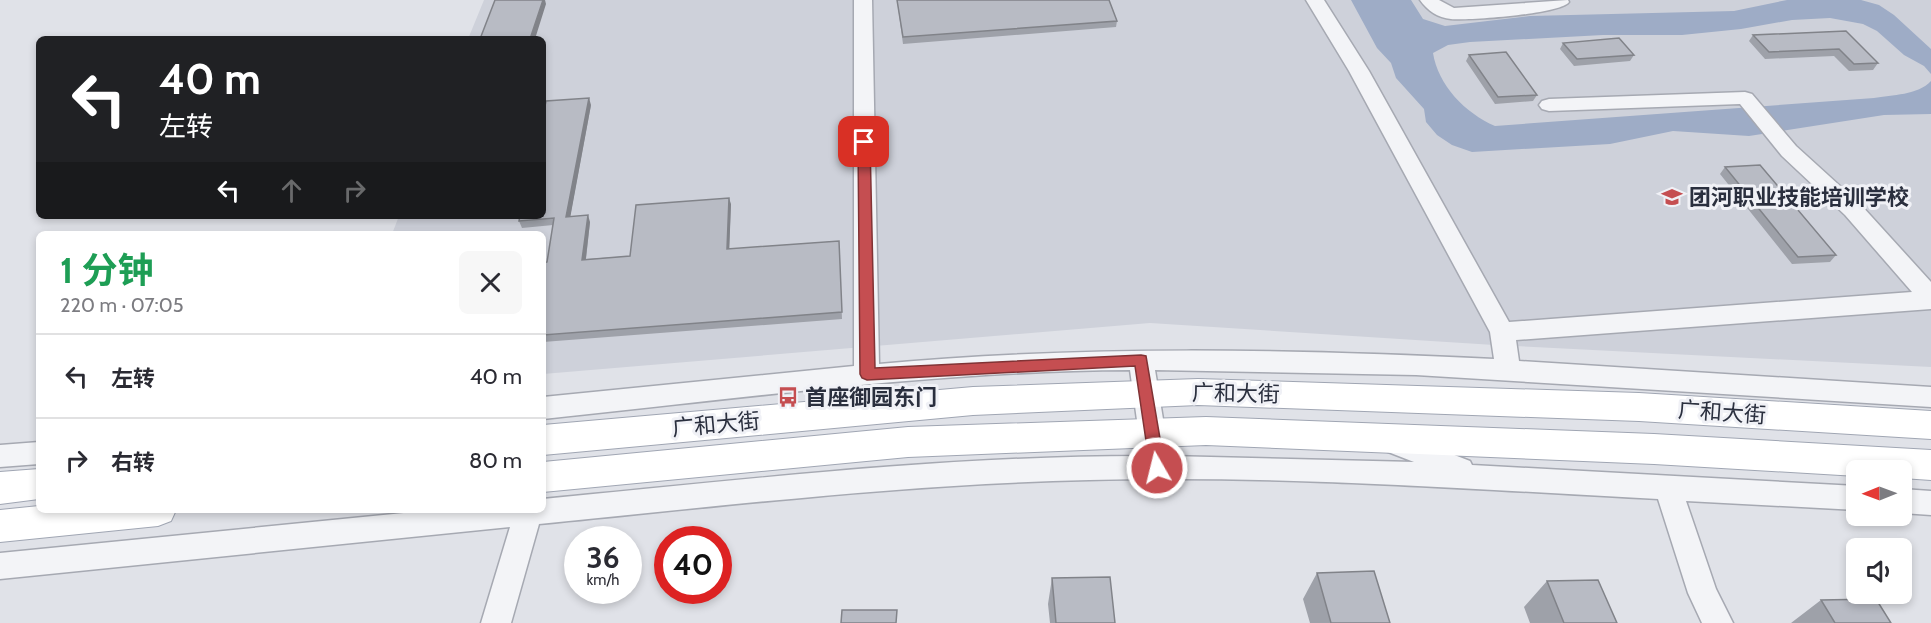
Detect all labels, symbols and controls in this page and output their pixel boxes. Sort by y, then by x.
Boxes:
text: 40 m [159,53,261,105]
icon: left [60,60,138,138]
text: 左转 [159,110,213,143]
pin [838,116,889,167]
icon: arrive [847,125,880,158]
icon: left [212,174,245,207]
icon: ahead [275,174,308,207]
icon: right [338,174,371,207]
place label: 团河职业技能培训学校 [1689,184,1909,211]
school or university icon: 团河职业技能培训学校 [1660,185,1684,209]
text: 1 分钟 [60,248,153,292]
button: close [459,251,522,314]
text: 220 m · 07:05 [60,293,183,317]
icon: left [60,360,93,393]
text: 40 m [470,363,522,390]
text: 左转 [111,365,155,392]
street label: 广和大街 [1192,379,1280,408]
place label: 首座御园东门 [805,384,937,411]
bus stop icon: 首座御园东门 [776,385,800,409]
street label: 广和大街 [1677,396,1767,429]
street label: 广和大街 [671,407,761,442]
position arrow [1125,436,1189,500]
icon: right [60,444,93,477]
text: 80 m [469,447,522,474]
text: 右转 [111,449,155,476]
north arrow [1846,460,1912,526]
map controls [1846,460,1912,604]
speed limit sign: 40 [654,526,732,604]
button: sound [1846,538,1912,604]
text: 36 [586,539,620,576]
text: km/h [587,571,619,589]

